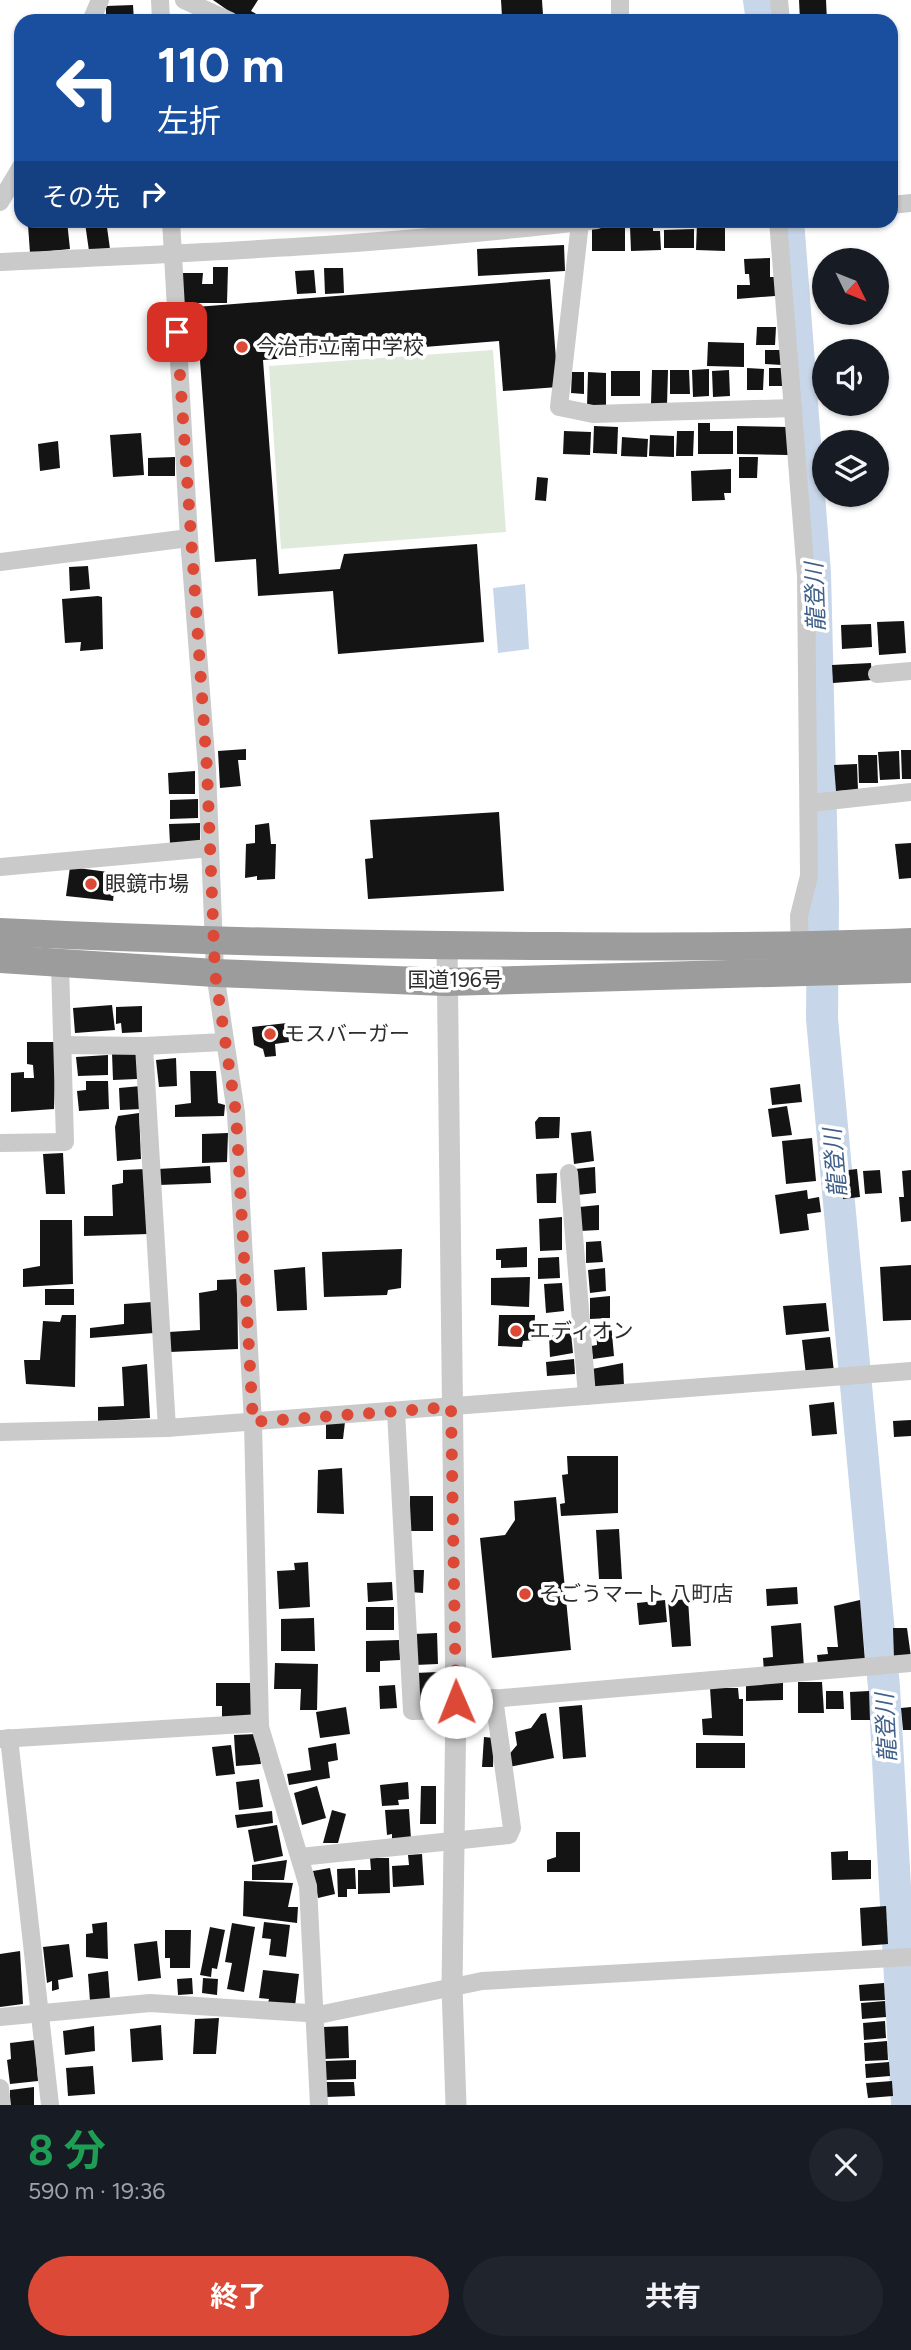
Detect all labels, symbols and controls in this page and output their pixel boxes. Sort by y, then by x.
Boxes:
text: 110 m [157,35,285,94]
icon: left [42,42,133,133]
text: 左折 [157,102,221,140]
icon: right [134,175,172,213]
text: その先 [42,181,120,213]
north arrow [812,248,889,326]
map controls [812,248,889,507]
pin [147,302,207,362]
icon: arrive [158,313,196,351]
place label: 今治市立南中学校 [256,334,424,359]
marker: 今治市立南中学校 [234,339,250,355]
button: sound [812,339,889,416]
button: layers [812,430,889,507]
water label: 龍登川 [800,559,830,632]
place label: 眼鏡市場 [105,871,189,896]
marker: 眼鏡市場 [83,876,99,892]
street label: 国道196号 [407,967,503,992]
place label: モスバーガー [284,1021,410,1046]
marker: モスバーガー [262,1026,278,1042]
water label: 龍登川 [818,1124,852,1199]
place label: エディオン [530,1318,634,1343]
marker: エディオン [508,1323,524,1339]
place label: そごうマート 八町店 [539,1581,733,1606]
marker: そごうマート 八町店 [517,1586,533,1602]
position arrow [419,1665,493,1739]
water label: 龍登川 [870,1690,902,1763]
text: 8 分 [28,2125,106,2176]
button: close [809,2128,883,2202]
text: 590 m · 19:36 [28,2177,165,2205]
button: 終了 [28,2256,449,2336]
button: 共有 [463,2256,883,2336]

